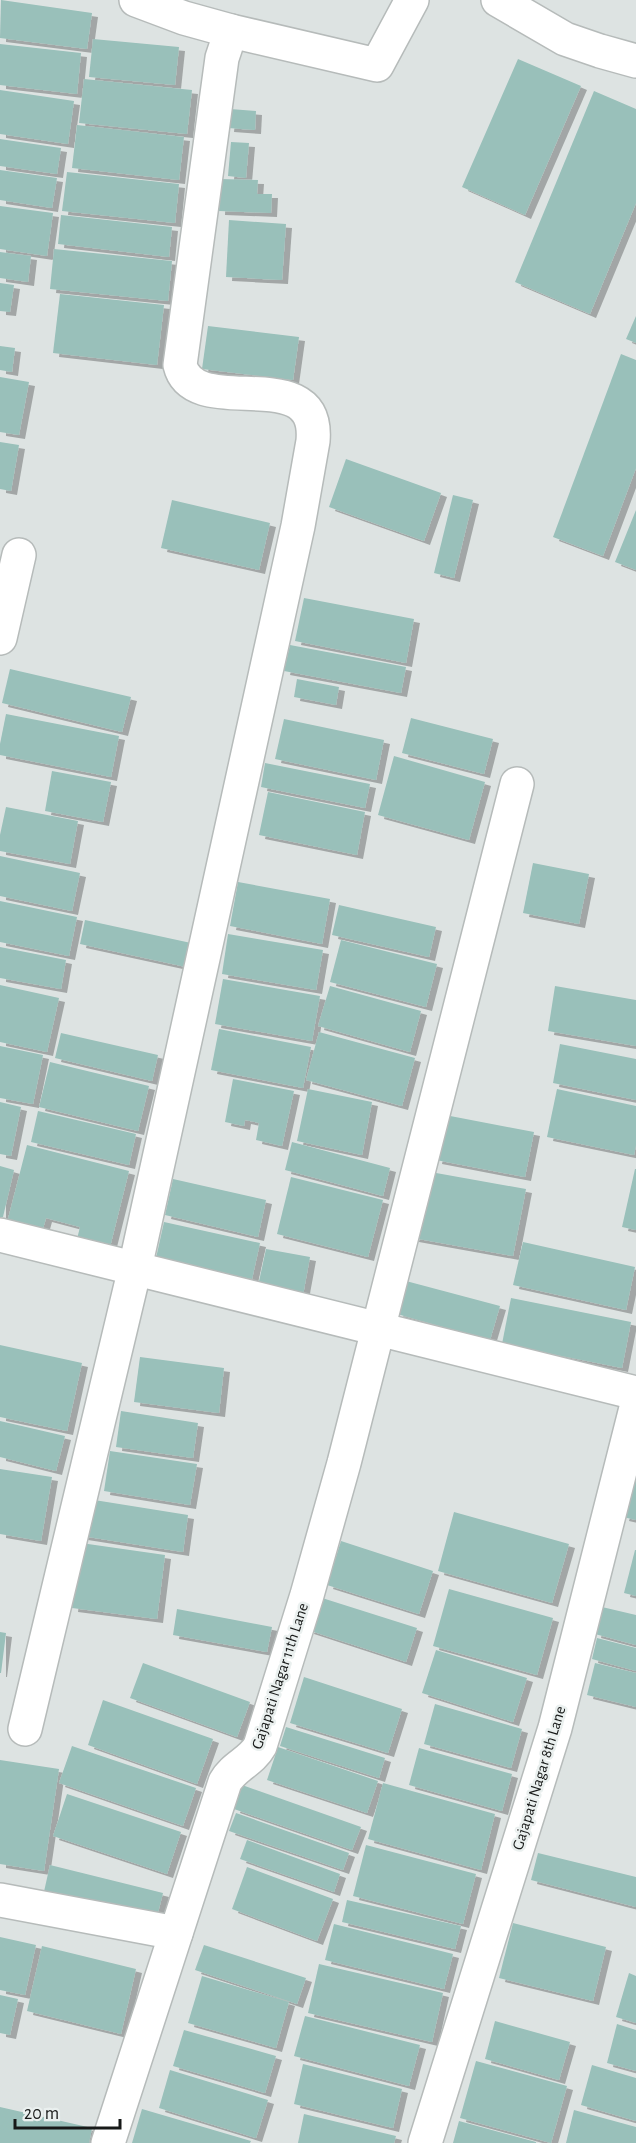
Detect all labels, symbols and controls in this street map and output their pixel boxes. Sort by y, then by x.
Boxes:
street label: Gajapati Nagar 11th Lane [249,1601,312,1751]
street label: Gajapati Nagar 8th Lane [510,1704,569,1852]
scale bar [15,2092,120,2130]
text: 20 m [24,2105,59,2123]

